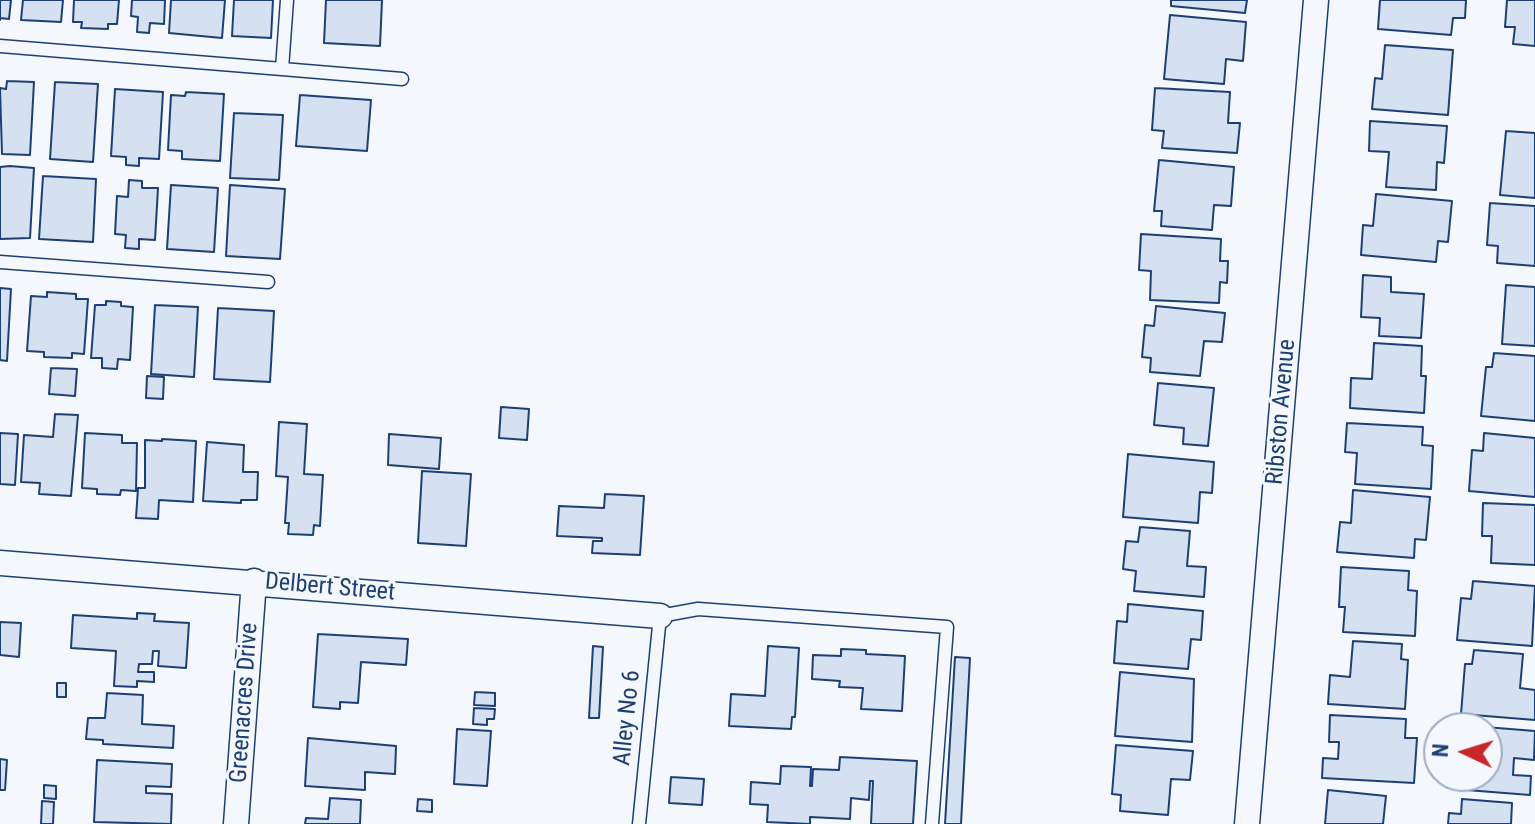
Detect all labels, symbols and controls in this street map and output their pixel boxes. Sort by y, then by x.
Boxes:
street label: Ribston Avenue [1261,338,1303,486]
street label: Delbert Street [264,568,396,608]
street label: Greenacres Drive [225,622,265,784]
street label: Alley No 6 [609,669,647,767]
north arrow [1423,712,1503,792]
text: N [1428,743,1453,758]

